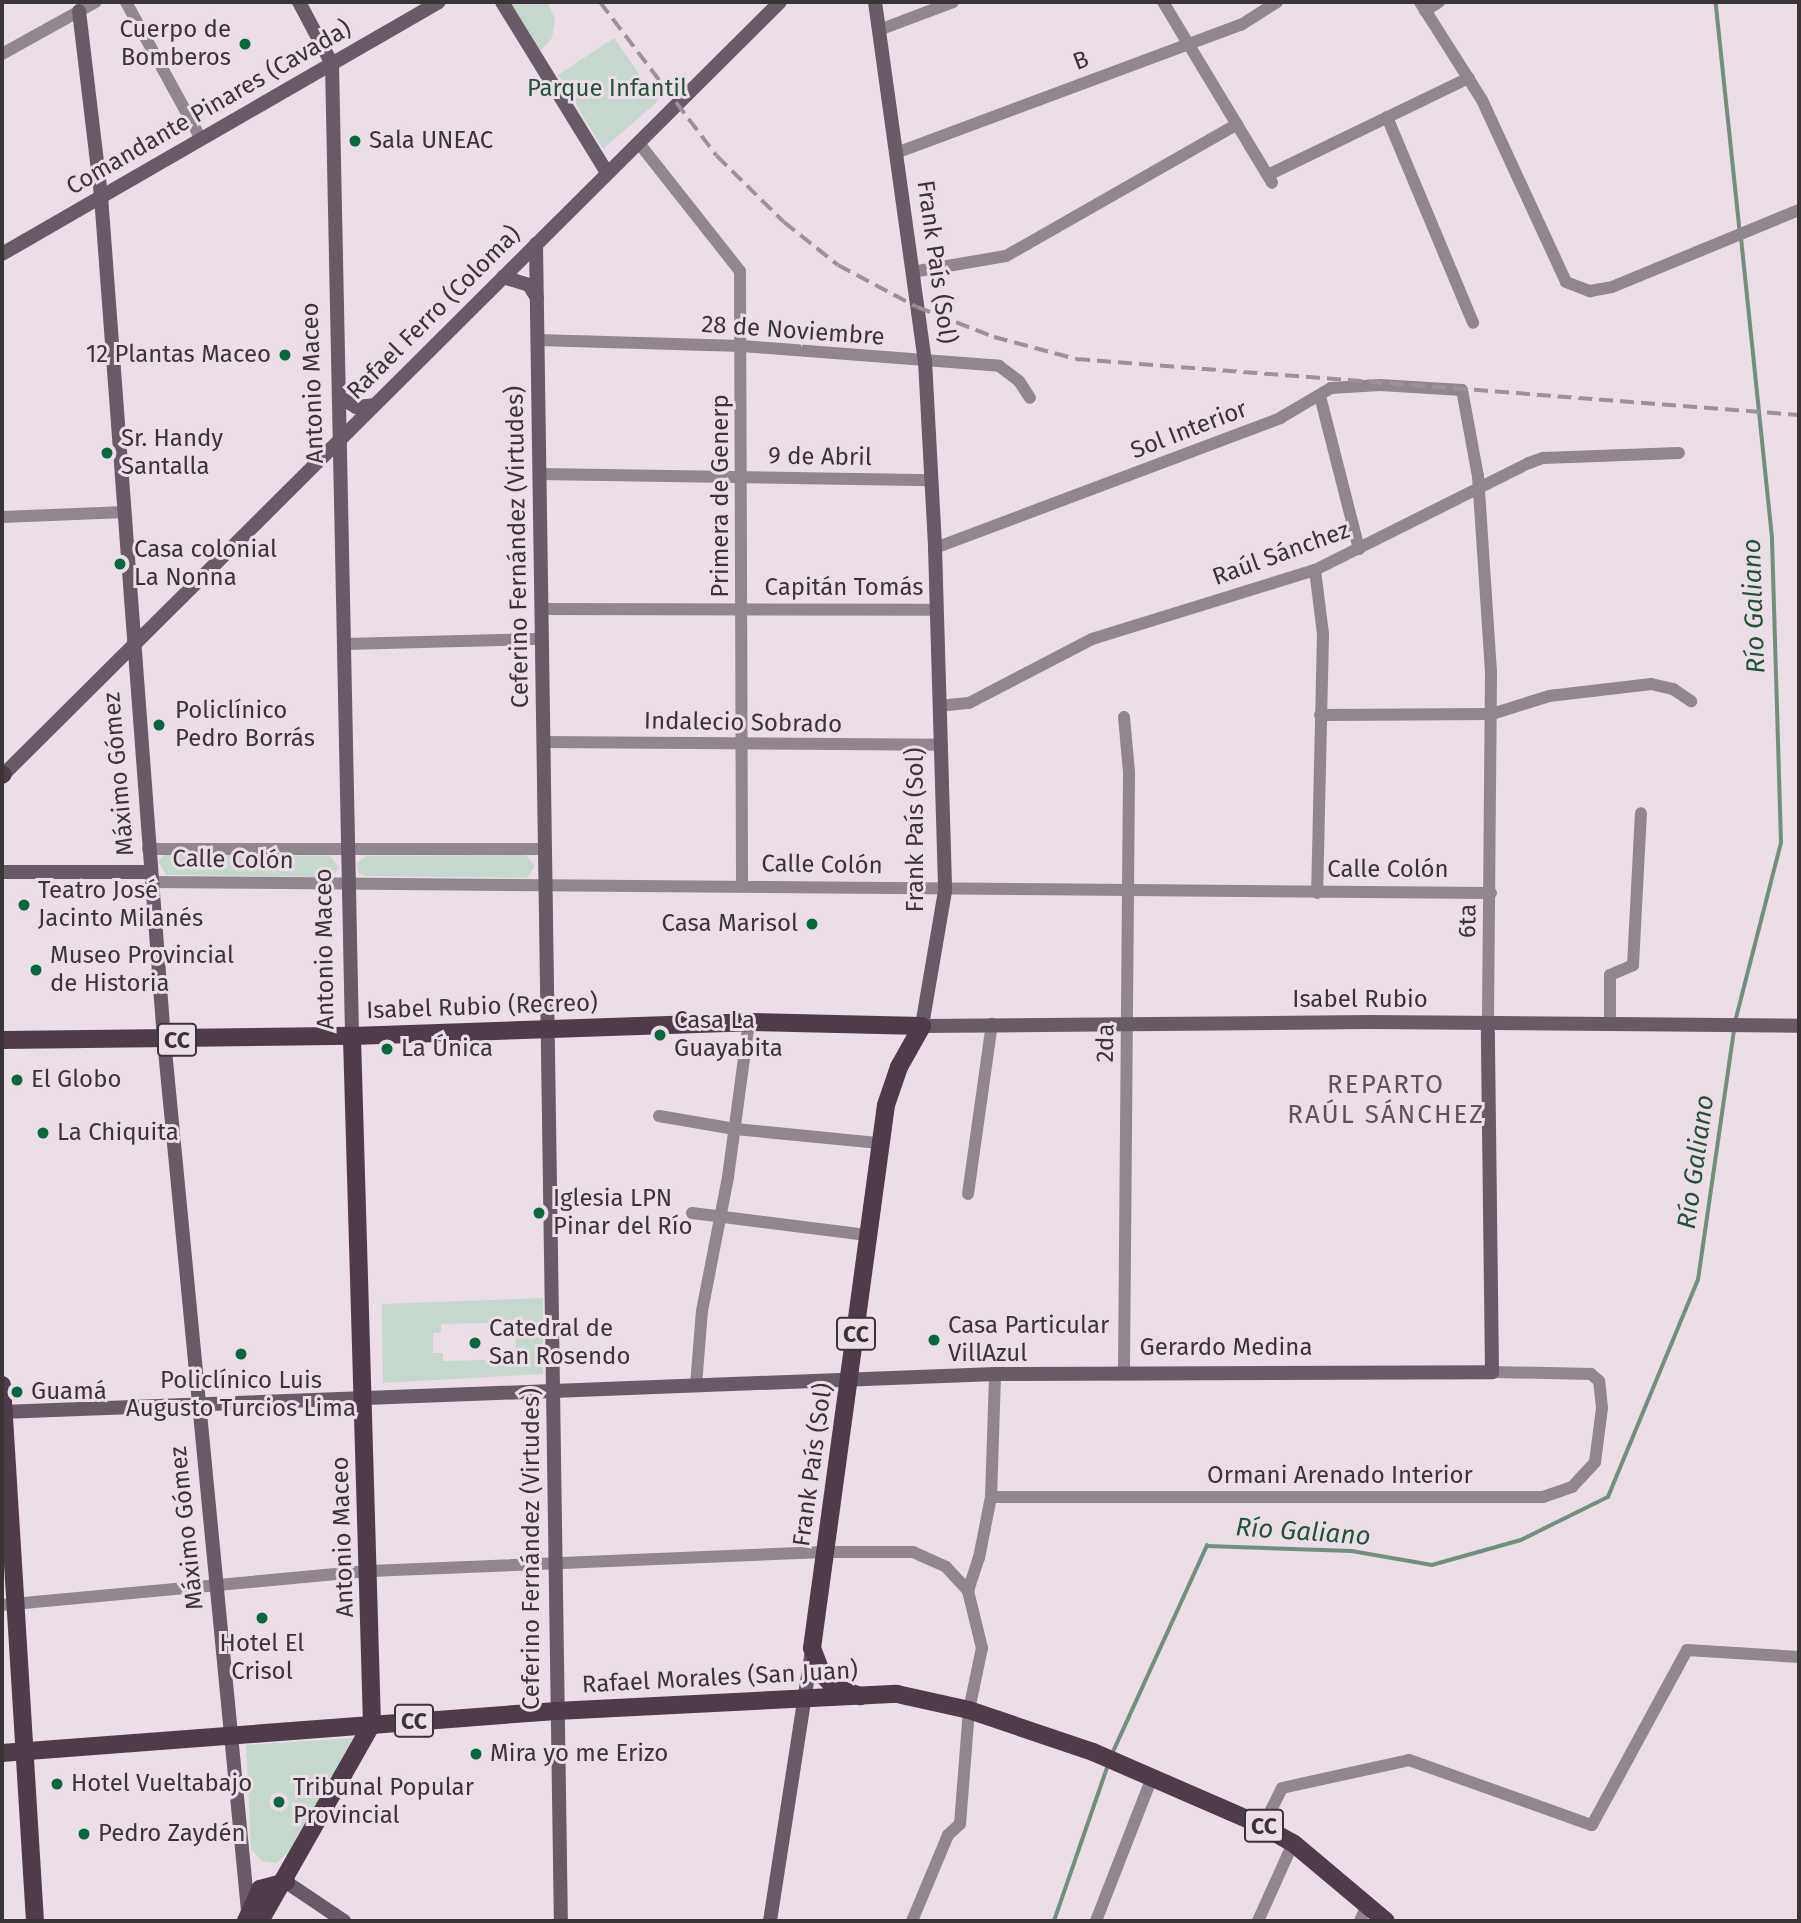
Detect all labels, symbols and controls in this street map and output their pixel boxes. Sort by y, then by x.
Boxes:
street label: Comandante Pinares (Cavada) [61,14,357,202]
place label: Cuerpo de Bomberos [120,16,231,72]
marker: Cuerpo de Bomberos [237,36,253,52]
street label: B [1069,45,1093,77]
park label: Parque Infantil [527,75,687,103]
place label: Sala UNEAC [369,127,493,155]
marker: Sala UNEAC [347,133,363,149]
street label: Frank País (Sol) [910,178,962,346]
street label: Rafael Ferro (Coloma) [341,220,527,406]
street label: Antonio Maceo [296,302,330,464]
street label: 28 de Noviembre [700,310,886,352]
place label: 12 Plantas Maceo [86,341,271,369]
marker: 12 Plantas Maceo [277,347,293,363]
street label: Ceferino Fernández (Virtudes) [501,386,535,708]
street label: Primera de Generp [707,394,735,598]
street label: Sol Interior [1127,395,1251,465]
place label: Sr. Handy Santalla [121,425,223,481]
street label: 9 de Abril [768,442,872,472]
marker: Sr. Handy Santalla [99,445,115,461]
street label: Raúl Sánchez [1208,516,1354,592]
place label: Casa colonial La Nonna [134,536,277,592]
water label: Río Galiano [1736,538,1772,674]
marker: Casa colonial La Nonna [112,556,128,572]
street label: Capitán Tomás [765,574,923,602]
street label: Máximo Gómez [97,691,141,857]
place label: Policlínico Pedro Borrás [175,697,315,753]
street label: Indalecio Sobrado [644,707,842,739]
marker: Policlínico Pedro Borrás [149,715,169,735]
street label: Frank País (Sol) [902,748,930,912]
street label: Calle Colón [172,845,294,875]
street label: Calle Colón [761,850,883,880]
street label: Calle Colón [1327,856,1449,884]
street label: Antonio Maceo [309,868,341,1030]
place label: Teatro José Jacinto Milanés [38,877,203,933]
marker: Teatro José Jacinto Milanés [16,897,32,913]
street label: 6ta [1453,904,1483,938]
place label: Casa Marisol [662,910,798,938]
marker: Casa Marisol [804,916,820,932]
place label: Museo Provincial de Historia [50,942,234,998]
marker: Museo Provincial de Historia [28,962,44,978]
street label: Isabel Rubio [1292,986,1428,1014]
street label: Isabel Rubio (Recreo) [366,989,598,1025]
place label: Casa La Guayabita [674,1007,783,1063]
road number: CC [156,1021,198,1060]
street label: 2da [1091,1023,1121,1063]
marker: Casa La Guayabita [652,1027,668,1043]
place label: La Única [401,1035,493,1063]
marker: La Única [379,1041,395,1057]
place label: El Globo [31,1066,121,1094]
district label: REPARTO RAÚL SÁNCHEZ [1289,1069,1483,1130]
marker: El Globo [9,1072,25,1088]
water label: Río Galiano [1671,1093,1721,1231]
place label: La Chiquita [57,1119,179,1147]
marker: La Chiquita [35,1125,51,1141]
place label: Iglesia LPN Pinar del Río [553,1185,693,1241]
marker: Iglesia LPN Pinar del Río [531,1205,547,1221]
place label: Casa Particular VillAzul [948,1312,1109,1368]
place label: Catedral de San Rosendo [489,1315,630,1371]
road number: CC [835,1315,877,1354]
marker: Casa Particular VillAzul [926,1332,942,1348]
street label: Gerardo Medina [1140,1334,1312,1362]
marker: Catedral de San Rosendo [467,1335,483,1351]
marker: Policlínico Luis Augusto Turcios Lima [231,1344,251,1364]
place label: Policlínico Luis Augusto Turcios Lima [126,1367,356,1423]
place label: Guamá [31,1378,107,1406]
street label: Frank País (Sol) [787,1381,839,1549]
marker: Guamá [9,1384,25,1400]
street label: Ceferino Fernández (Virtudes) [518,1388,546,1710]
street label: Máximo Gómez [164,1445,210,1611]
street label: Antonio Maceo [326,1456,360,1618]
street label: Ormani Arenado Interior [1207,1462,1473,1490]
water label: Río Galiano [1234,1512,1372,1552]
marker: Hotel El Crisol [254,1610,270,1626]
place label: Hotel El Crisol [220,1630,304,1686]
street label: Rafael Morales (San Juan) [581,1656,859,1700]
road number: CC [393,1702,435,1740]
place label: Mira yo me Erizo [490,1740,668,1768]
marker: Mira yo me Erizo [468,1746,484,1762]
place label: Hotel Vueltabajo [71,1770,252,1798]
place label: Tribunal Popular Provincial [293,1774,474,1830]
marker: Hotel Vueltabajo [49,1776,65,1792]
marker: Tribunal Popular Provincial [271,1794,287,1810]
road number: CC [1243,1806,1285,1845]
place label: Pedro Zaydén [98,1820,246,1848]
marker: Pedro Zaydén [76,1826,92,1842]

